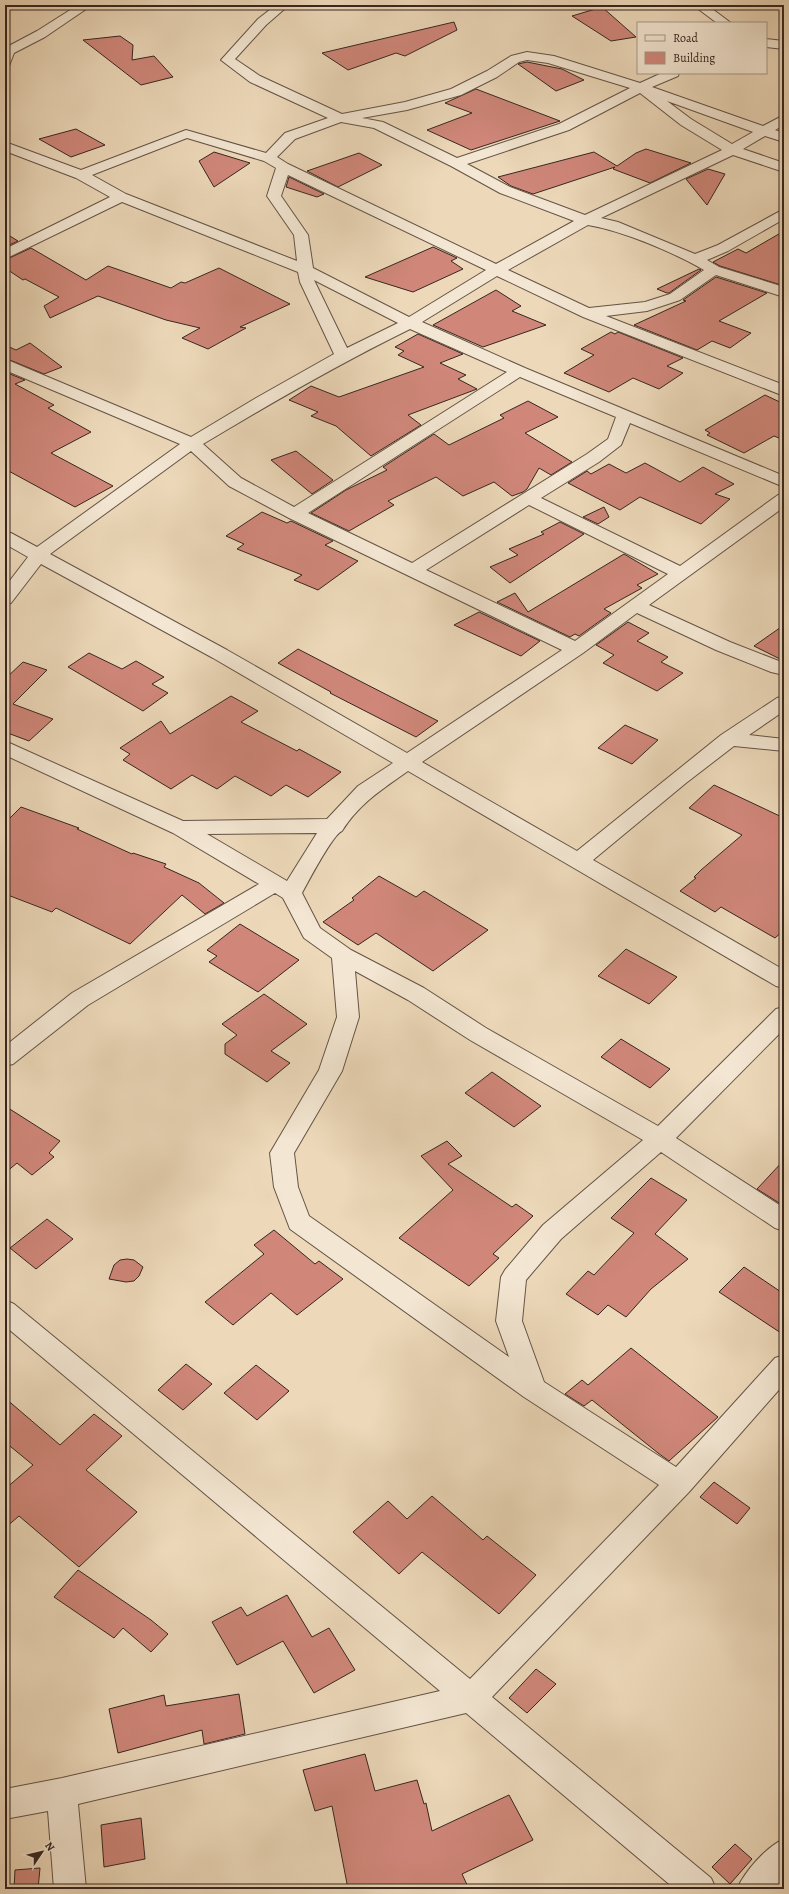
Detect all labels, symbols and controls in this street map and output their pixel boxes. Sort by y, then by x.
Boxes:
legend [637,22,767,74]
text: Road [673,30,699,46]
text: Building [673,50,715,66]
north arrow [22,1832,62,1872]
text: N [41,1839,58,1854]

